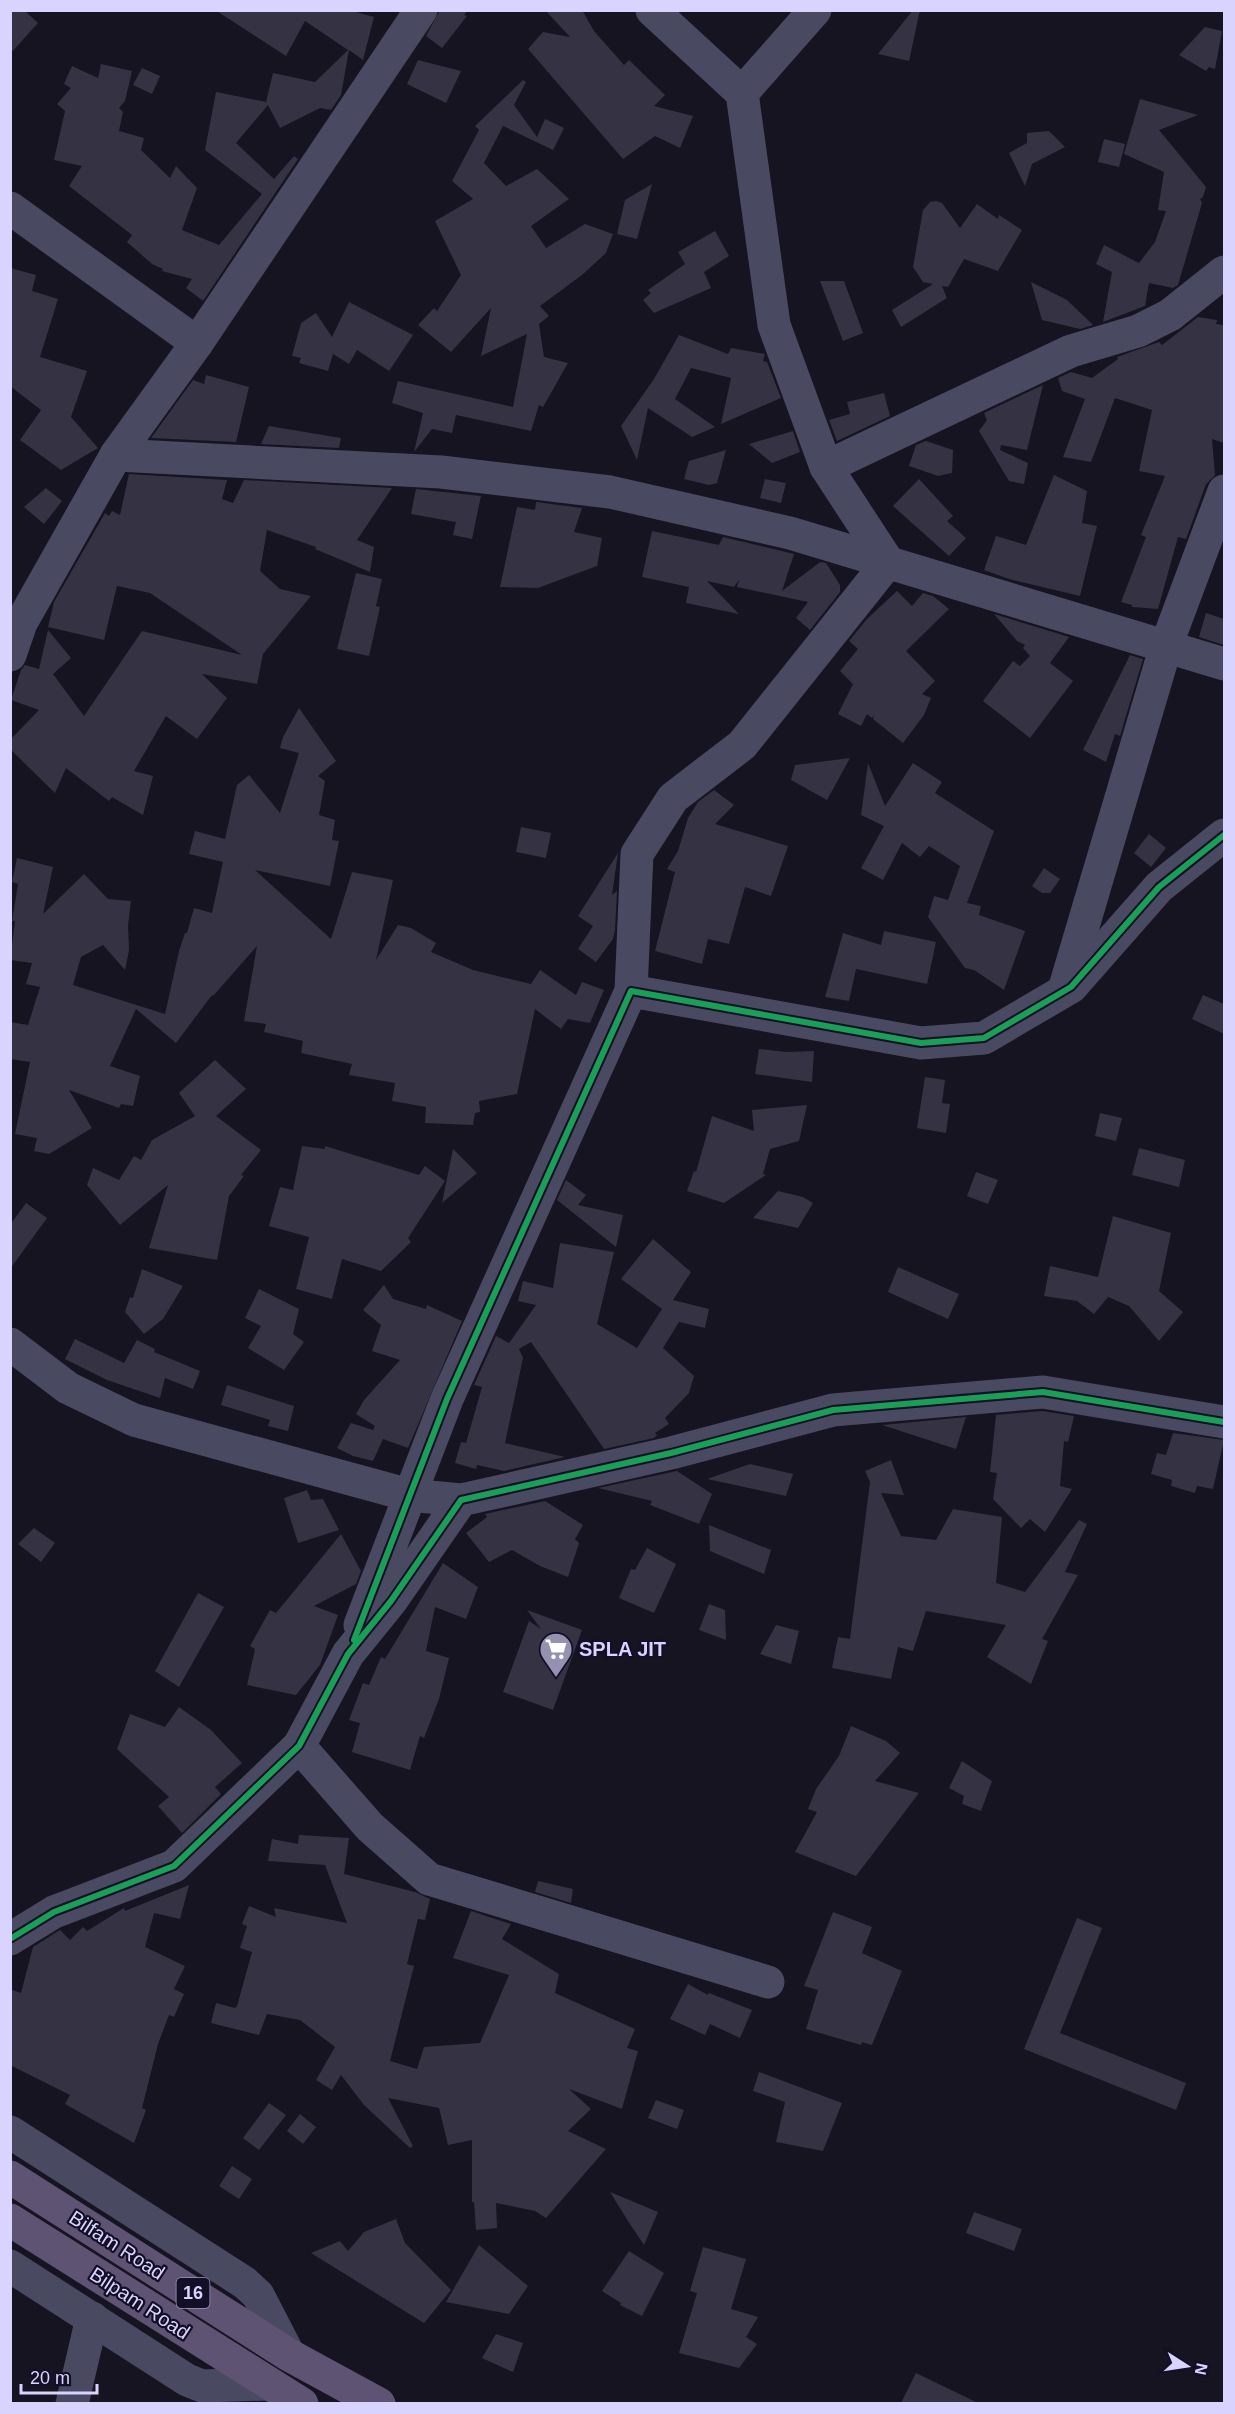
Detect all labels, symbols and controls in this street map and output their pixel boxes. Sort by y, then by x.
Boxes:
supermarket icon: SPLA JIT [538,1631,574,1678]
place label: SPLA JIT [579,1638,666,1660]
street label: Bilfam Road [65,2206,169,2284]
street label: Bilpam Road [86,2263,194,2343]
road number: 16 [176,2278,210,2308]
north arrow [1157,2336,1217,2396]
scale bar [21,2357,98,2395]
text: N [1192,2362,1211,2376]
text: 20 m [30,2368,70,2388]

